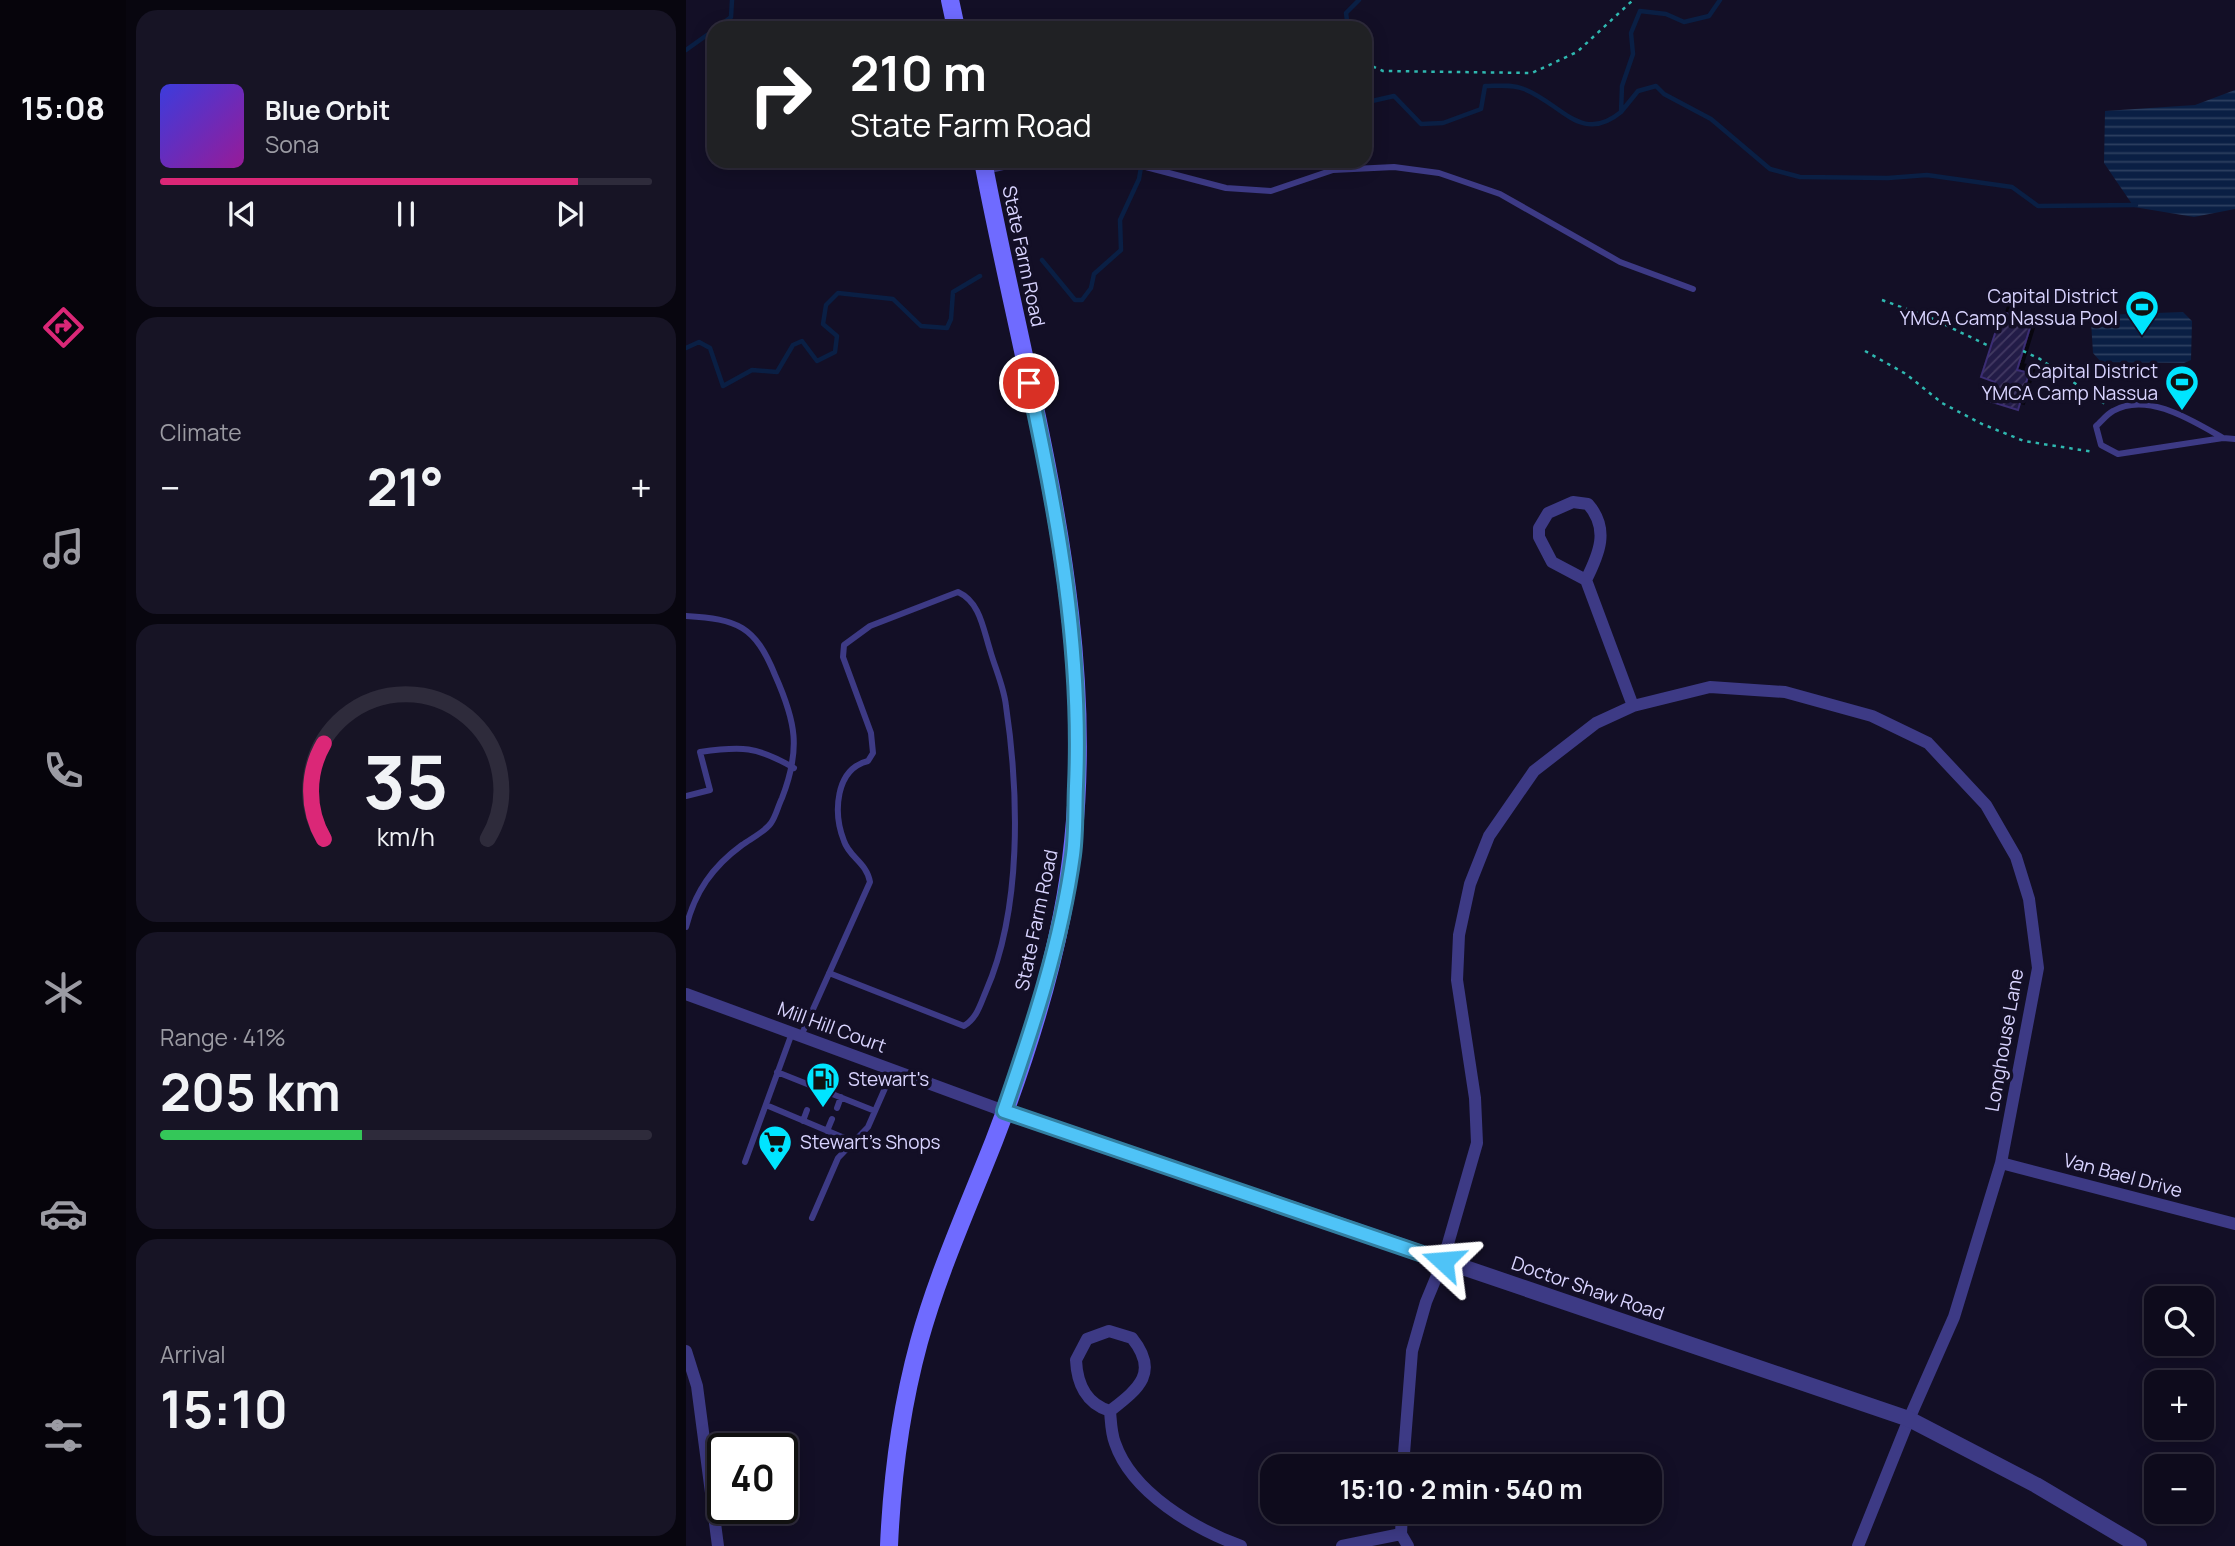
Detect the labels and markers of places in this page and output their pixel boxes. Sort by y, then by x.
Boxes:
place label: Capital District YMCA Camp Nassua Pool [1900,283,2118,331]
sports icon: Capital District YMCA Camp Nassua Pool [2123,288,2161,337]
pin [999,353,1059,413]
place label: Capital District YMCA Camp Nassua [1982,358,2158,406]
sports icon: Capital District YMCA Camp Nassua [2163,363,2201,412]
fuel station icon: Stewart's [804,1060,842,1109]
place label: Stewart's [848,1066,929,1092]
supermarket icon: Stewart's Shops [756,1123,794,1172]
place label: Stewart's Shops [800,1129,941,1155]

